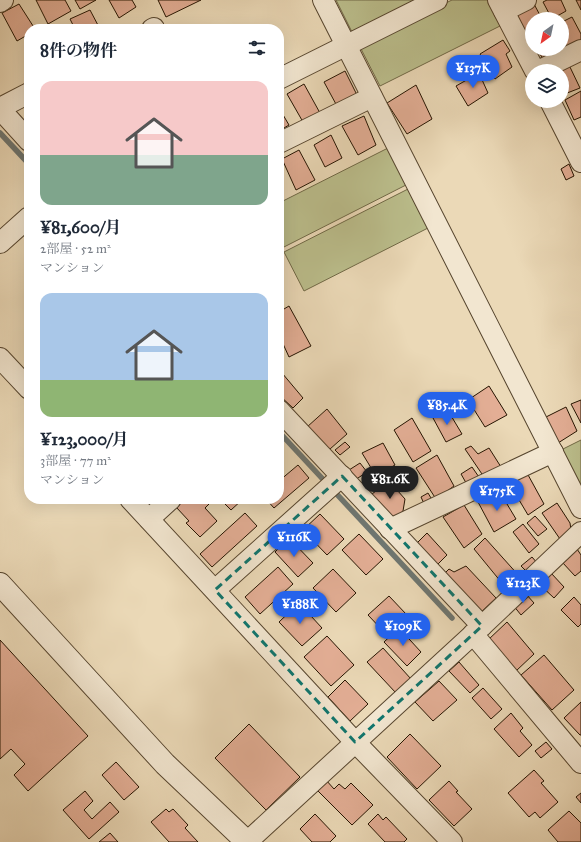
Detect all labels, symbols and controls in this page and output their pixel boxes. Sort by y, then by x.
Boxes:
north arrow [525,12,569,56]
map controls [525,12,569,108]
icon: filters [246,37,268,59]
text: 8件の物件 [40,40,117,61]
pin: ¥137K [445,55,501,89]
text: ¥137K [455,60,491,76]
button: layers [525,64,569,108]
icon: home [118,107,190,179]
text: ¥81,600/月 [40,217,121,238]
text: 2部屋 · 52 m² [40,241,111,257]
text: マンション [40,260,104,276]
icon: home [118,319,190,391]
pin: ¥85.4K [414,392,480,426]
text: ¥85.4K [427,397,467,413]
text: ¥123,000/月 [40,429,129,450]
text: 3部屋 · 77 m² [40,453,111,469]
pin: ¥81.6K [357,466,423,500]
text: ¥81.6K [370,471,410,487]
text: マンション [40,472,104,488]
pin: ¥175K [469,478,525,512]
text: ¥175K [479,483,515,499]
pin: ¥116K [266,524,322,558]
text: ¥116K [277,529,311,545]
pin: ¥123K [495,570,551,604]
text: ¥123K [506,575,540,591]
pin: ¥188K [272,591,328,625]
text: ¥188K [282,596,318,612]
pin: ¥109K [375,613,431,647]
text: ¥109K [384,618,422,634]

